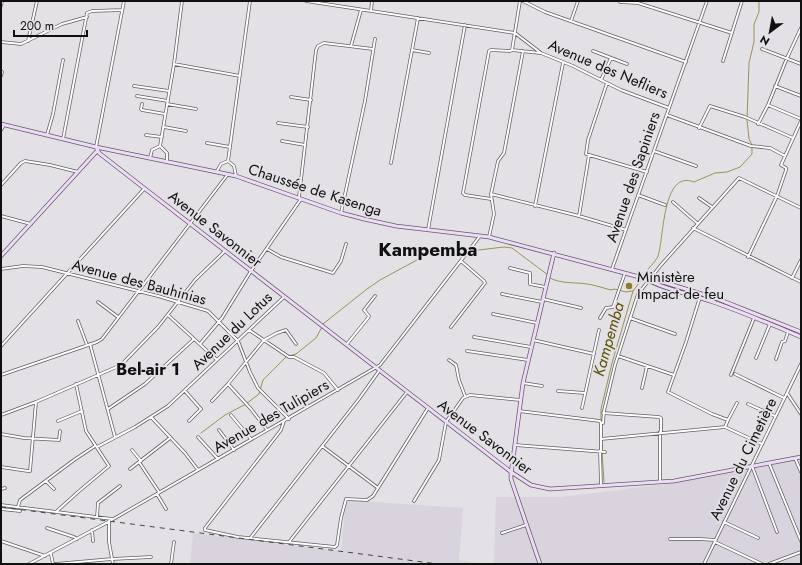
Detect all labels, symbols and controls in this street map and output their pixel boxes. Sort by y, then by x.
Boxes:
scale bar [14,12,87,38]
north arrow [750,12,790,52]
text: 200 m [20,17,54,35]
text: N [757,31,773,50]
street label: Avenue des Nefliers [545,34,671,104]
street label: Avenue des Sapiniers [600,109,666,245]
street label: Chaussée de Kasenga [245,158,385,222]
street label: Avenue Savonnier [163,185,267,273]
district label: Kampemba [378,236,478,263]
street label: Avenue des Bauhinias [69,253,209,311]
place label: Ministère Impact de feu [637,266,724,305]
marker: Ministère Impact de feu [624,281,634,291]
street label: Avenue du Lotus [187,287,277,375]
water label: Kampemba [587,299,630,379]
district label: Bel-air 1 [116,357,180,381]
street label: Avenue des Tulipiers [209,374,333,458]
street label: Avenue Savonnier [433,394,538,481]
street label: Avenue du Cimetière [704,394,782,524]

